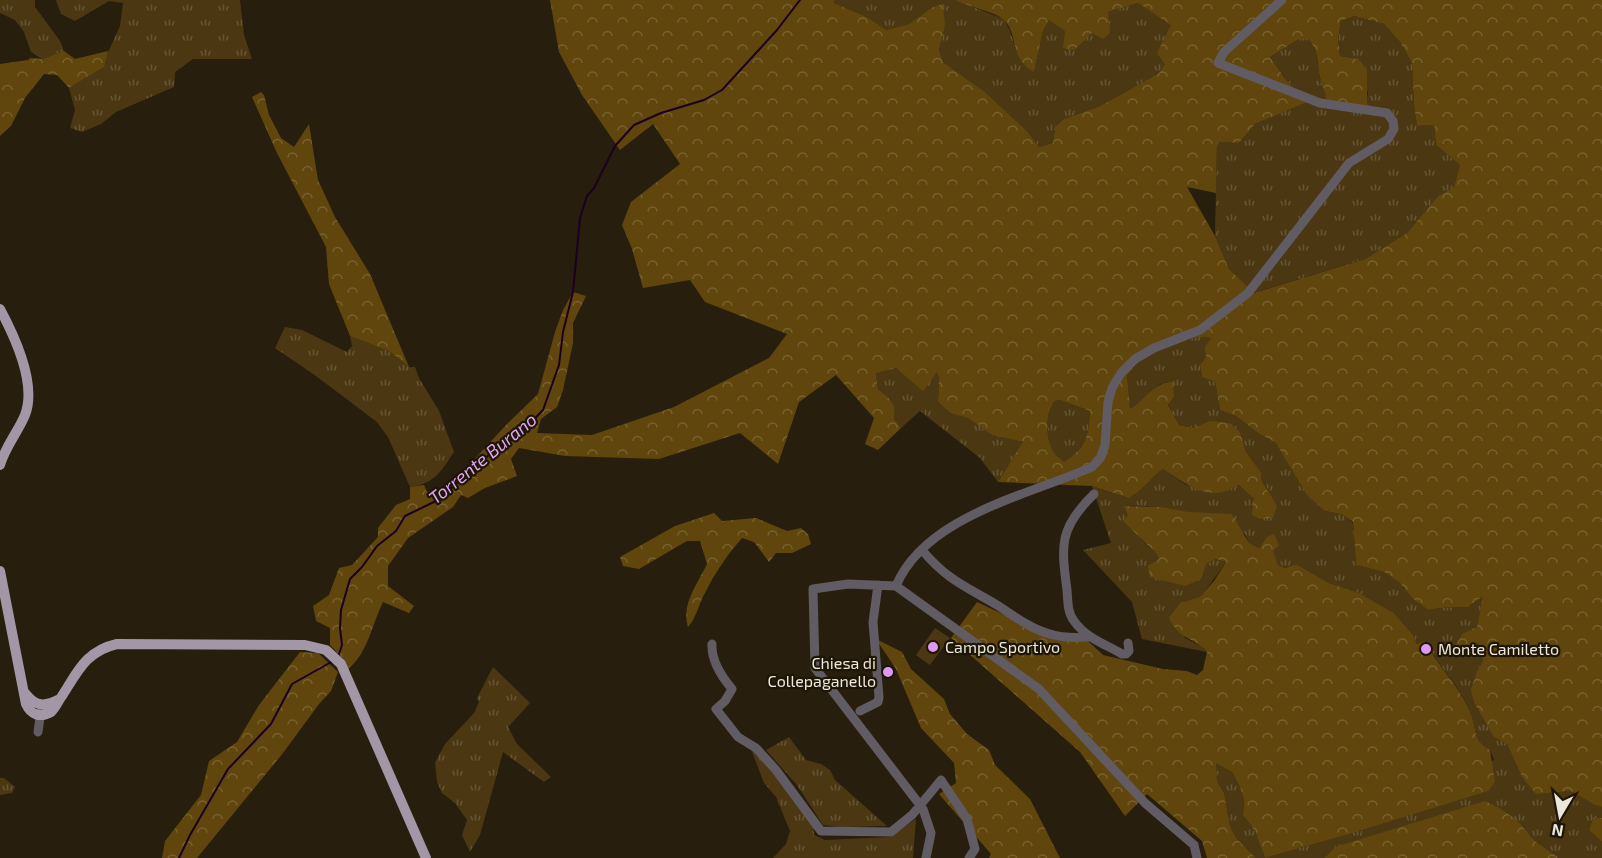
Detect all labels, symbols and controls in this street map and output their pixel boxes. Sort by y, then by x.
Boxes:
water label: Torrente Burano [424,408,541,508]
place label: Campo Sportivo [945,637,1060,656]
place label: Monte Camiletto [1438,639,1559,658]
marker: Campo Sportivo [926,640,940,654]
marker: Monte Camiletto [1419,642,1433,656]
place label: Chiesa di Collepaganello [768,653,876,690]
marker: Chiesa di Collepaganello [881,665,895,679]
north arrow [1530,786,1590,846]
text: N [1550,821,1565,842]

